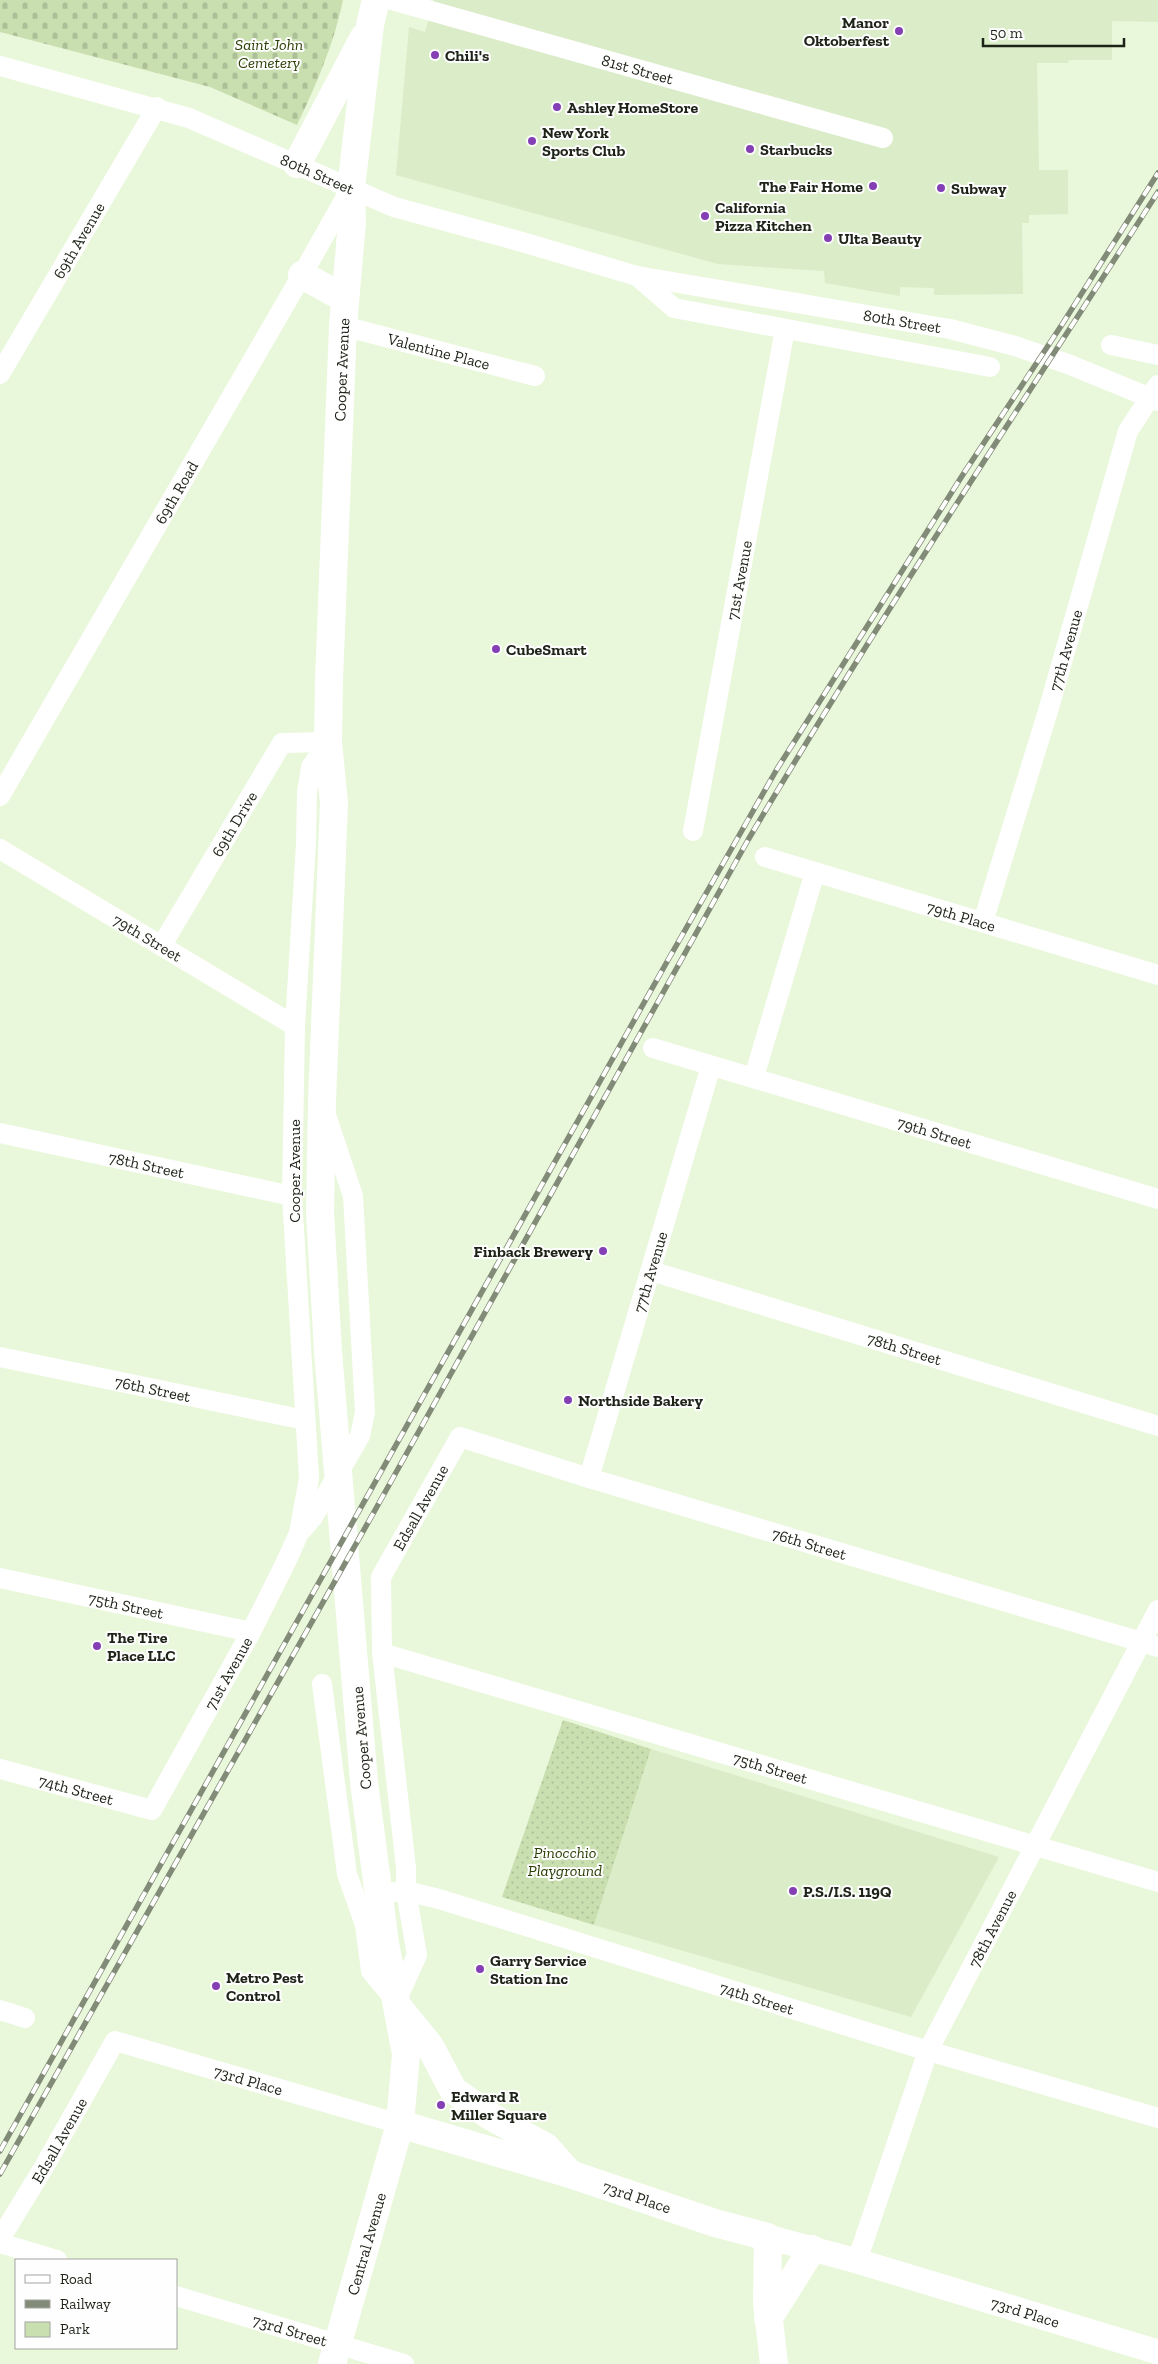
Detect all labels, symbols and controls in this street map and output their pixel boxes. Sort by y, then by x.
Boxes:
place label: Manor Oktoberfest [804,13,890,50]
scale bar [983,15,1124,47]
text: 50 m [990,24,1023,42]
marker: Manor Oktoberfest [893,25,905,37]
park label: Saint John Cemetery [235,35,303,72]
place label: Chili's [445,46,489,65]
marker: Chili's [429,49,441,61]
street label: 81st Street [599,50,675,89]
place label: Ashley HomeStore [567,98,698,117]
marker: Ashley HomeStore [551,101,563,113]
place label: New York Sports Club [542,123,625,160]
marker: New York Sports Club [526,135,538,147]
place label: Starbucks [760,140,832,159]
marker: Starbucks [744,143,756,155]
street label: 80th Street [277,150,357,199]
place label: The Fair Home [759,177,863,196]
place label: Subway [951,179,1007,198]
marker: The Fair Home [867,180,879,192]
marker: Subway [935,182,947,194]
place label: California Pizza Kitchen [715,198,812,235]
street label: 69th Avenue [49,199,109,282]
marker: California Pizza Kitchen [699,210,711,222]
place label: Ulta Beauty [838,229,922,248]
marker: Ulta Beauty [822,232,834,244]
street label: 80th Street [862,305,942,337]
street label: Cooper Avenue [330,317,354,422]
street label: Valentine Place [385,329,492,374]
street label: 69th Road [151,457,202,528]
street label: 71st Avenue [723,539,756,622]
street label: 77th Avenue [1045,607,1086,693]
place label: CubeSmart [506,640,587,659]
marker: CubeSmart [490,643,502,655]
street label: 69th Drive [208,788,261,860]
street label: 79th Place [925,897,998,936]
street label: 79th Street [109,910,185,966]
street label: 79th Street [895,1113,974,1153]
street label: Cooper Avenue [285,1119,304,1223]
street label: 78th Street [107,1148,186,1183]
street label: 77th Avenue [630,1229,672,1315]
place label: Finback Brewery [474,1242,594,1261]
marker: Finback Brewery [597,1245,609,1257]
street label: 78th Street [865,1329,944,1369]
street label: 76th Street [113,1372,192,1406]
place label: Northside Bakery [578,1391,703,1410]
marker: Northside Bakery [562,1394,574,1406]
street label: Edsall Avenue [389,1461,452,1554]
street label: 76th Street [770,1524,849,1564]
street label: 75th Street [87,1588,165,1623]
place label: The Tire Place LLC [107,1628,176,1665]
street label: 71st Avenue [201,1634,256,1713]
marker: The Tire Place LLC [91,1640,103,1652]
street label: Cooper Avenue [348,1686,375,1790]
street label: 75th Street [731,1748,810,1788]
street label: 74th Street [37,1771,116,1809]
park label: Pinocchio Playground [528,1843,602,1880]
place label: P.S./I.S. 119Q [803,1882,892,1901]
marker: P.S./I.S. 119Q [787,1885,799,1897]
street label: 78th Avenue [964,1887,1020,1971]
place label: Garry Service Station Inc [490,1951,587,1988]
marker: Garry Service Station Inc [474,1963,486,1975]
place label: Metro Pest Control [226,1968,304,2005]
street label: 74th Street [718,1978,796,2019]
marker: Metro Pest Control [210,1980,222,1992]
street label: 73rd Place [212,2061,285,2099]
place label: Edward R Miller Square [451,2087,547,2124]
street label: Edsall Avenue [27,2094,91,2187]
marker: Edward R Miller Square [435,2099,447,2111]
street label: 73rd Place [600,2177,673,2217]
street label: Central Avenue [343,2190,390,2297]
legend [15,2259,178,2349]
text: Road [60,2270,93,2288]
street label: 73rd Place [989,2293,1062,2332]
text: Railway [60,2295,111,2313]
street label: 73rd Street [250,2310,329,2351]
text: Park [60,2320,90,2338]

